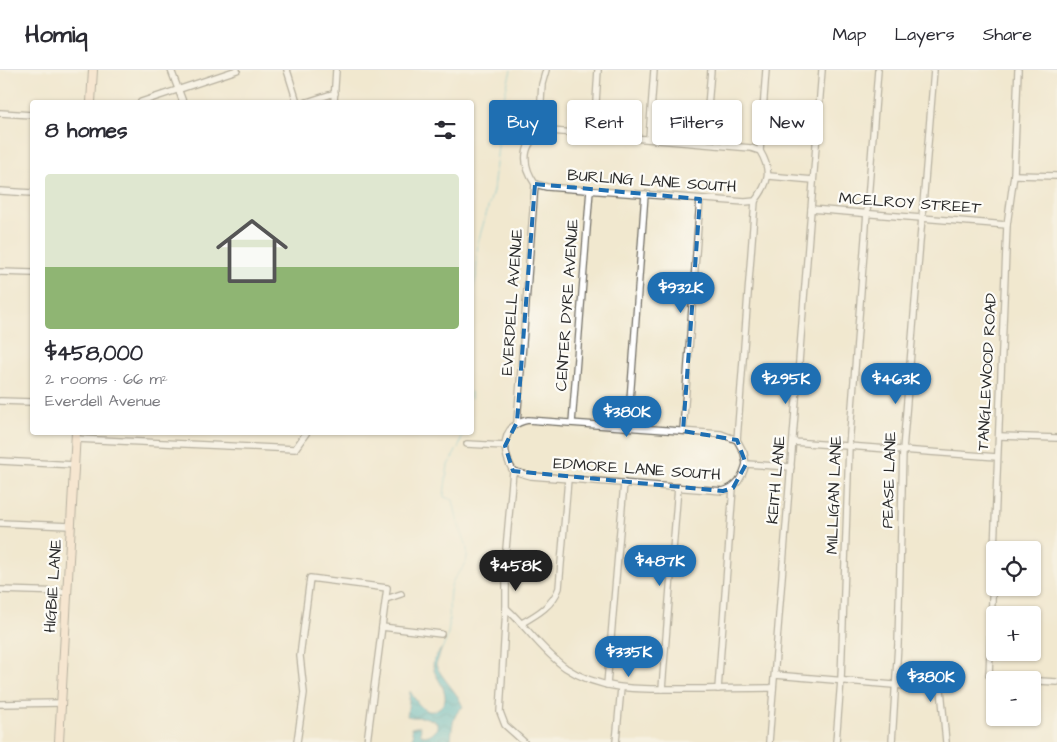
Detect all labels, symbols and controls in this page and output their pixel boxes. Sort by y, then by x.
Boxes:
text: Homiq [25,18,88,52]
text: Map [832,22,866,47]
text: Layers [894,22,955,47]
text: Share [983,22,1032,47]
chip: Buy [489,100,557,145]
chip: Rent [567,100,642,145]
chip: Filters [652,100,742,145]
chip: New [752,100,823,145]
text: 8 homes [45,116,127,145]
icon: filters [431,116,459,144]
street label: BURLING LANE SOUTH [567,164,738,198]
street label: MCELROY STREET [838,187,982,219]
icon: home [207,206,297,296]
street label: CENTER DYRE AVENUE [550,218,584,392]
street label: EVERDELL AVENUE [496,227,528,376]
pin: $932K [646,272,716,314]
text: $932K [659,277,704,299]
street label: TANGLEWOOD ROAD [972,293,1002,451]
text: $458,000 [45,339,143,368]
pin: $295K [751,362,821,405]
pin: $463K [861,362,931,405]
text: 2 rooms · 66 m² [45,368,168,390]
text: $295K [762,368,810,390]
text: $463K [872,368,920,390]
text: Everdell Avenue [45,390,161,412]
pin: $380K [592,396,662,438]
text: $380K [603,401,651,423]
street label: PEASE LANE [876,431,902,529]
street label: KEITH LANE [761,434,791,525]
street label: MILLIGAN LANE [821,435,847,555]
street label: EDMORE LANE SOUTH [552,452,722,486]
street label: HIGBIE LANE [39,538,67,633]
map controls [986,541,1041,726]
button: locate [986,541,1041,596]
pin: $487K [625,544,695,587]
pin: $458K [481,550,551,592]
text: $487K [635,550,685,572]
text: $458K [490,555,542,577]
button: + [986,606,1041,661]
pin: $335K [594,636,664,678]
text: $335K [606,641,652,663]
pin: $380K [896,660,966,703]
text: $380K [907,666,955,688]
button: − [986,671,1041,726]

